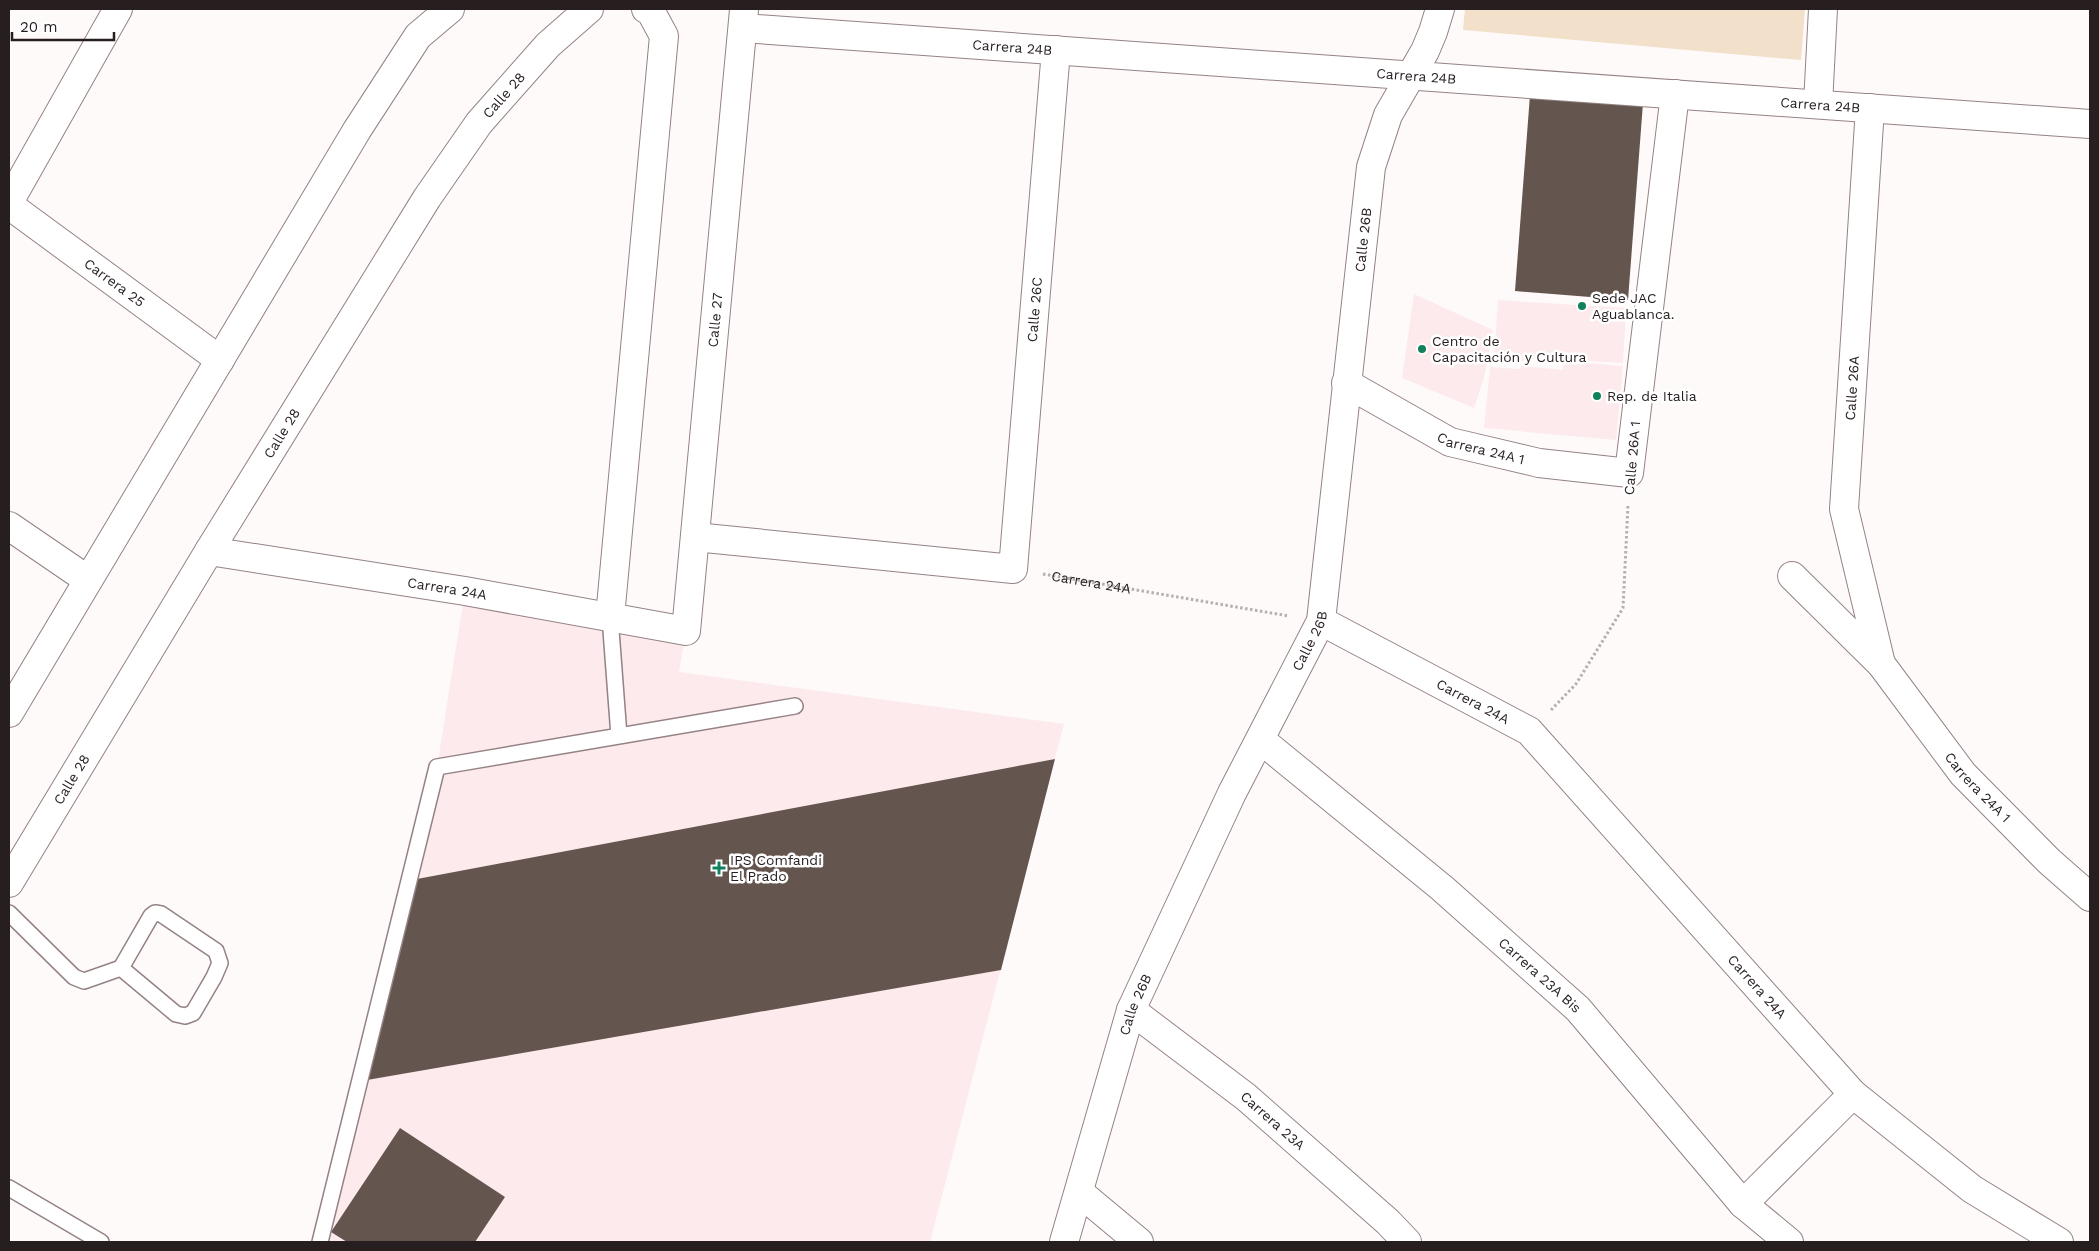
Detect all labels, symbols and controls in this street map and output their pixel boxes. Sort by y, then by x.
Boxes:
scale bar [12,10,115,42]
text: 20 m [20,18,58,36]
street label: Carrera 24B [972,36,1053,58]
street label: Carrera 24B [1376,65,1457,87]
street label: Calle 28 [479,69,528,121]
street label: Carrera 24B [1780,94,1861,116]
street label: Calle 26B [1351,207,1374,273]
street label: Carrera 25 [81,255,148,310]
street label: Calle 26C [1024,276,1045,343]
place label: Sede JAC Aguablanca. [1592,290,1674,322]
street label: Calle 27 [705,292,726,348]
marker: Sede JAC Aguablanca. [1576,300,1588,312]
place label: Centro de Capacitación y Cultura [1432,333,1587,365]
marker: Centro de Capacitación y Cultura [1416,343,1428,355]
street label: Calle 26A [1842,355,1862,421]
place label: Rep. de Italia [1607,388,1697,404]
marker: Rep. de Italia [1591,390,1603,402]
street label: Calle 28 [260,405,303,461]
street label: Calle 26A 1 [1621,420,1643,496]
street label: Carrera 24A 1 [1434,428,1526,467]
street label: Carrera 24A [1050,568,1132,597]
street label: Carrera 24A [406,574,488,603]
street label: Calle 26B [1289,610,1330,673]
street label: Carrera 24A [1434,676,1512,727]
street label: Carrera 24A 1 [1942,749,2014,825]
street label: Calle 28 [50,751,93,807]
place label: IPS Comfandi El Prado [730,852,822,884]
marker: IPS Comfandi El Prado [712,861,726,875]
street label: Carrera 23A Bis [1496,934,1585,1016]
street label: Carrera 24A [1724,951,1790,1022]
street label: Calle 26B [1116,971,1155,1037]
street label: Carrera 23A [1237,1088,1308,1153]

